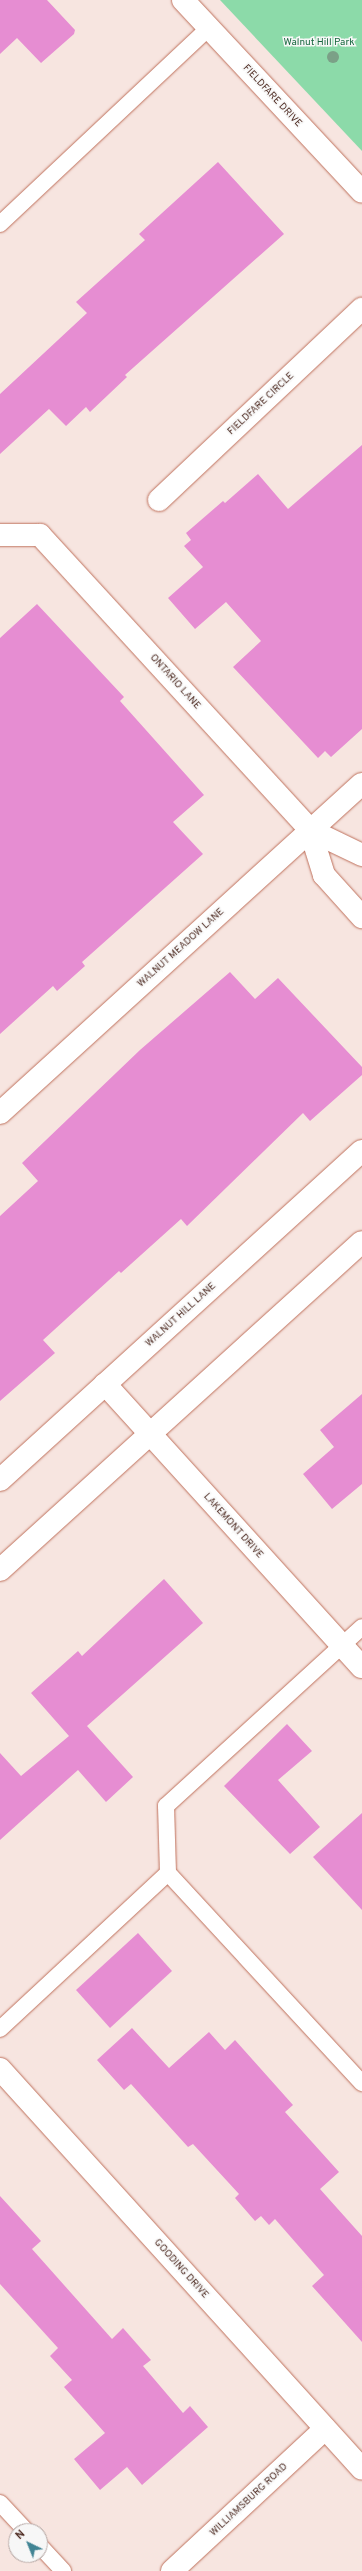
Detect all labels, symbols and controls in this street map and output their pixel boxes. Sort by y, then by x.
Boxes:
park label: Walnut Hill Park [283,37,355,49]
street label: FIELDFARE DRIVE [240,62,304,130]
street label: FIELDFARE CIRCLE [225,370,297,438]
street label: ONTARIO LANE [147,652,203,712]
street label: WALNUT MEADOW LANE [135,906,227,990]
street label: WALNUT HILL LANE [143,1280,219,1350]
street label: LAKEMONT DRIVE [200,1491,266,1561]
street label: GOODING DRIVE [151,2237,211,2301]
street label: WILLIAMSBURG ROAD [208,2461,290,2539]
north arrow [8,2523,48,2563]
text: N [13,2527,28,2543]

